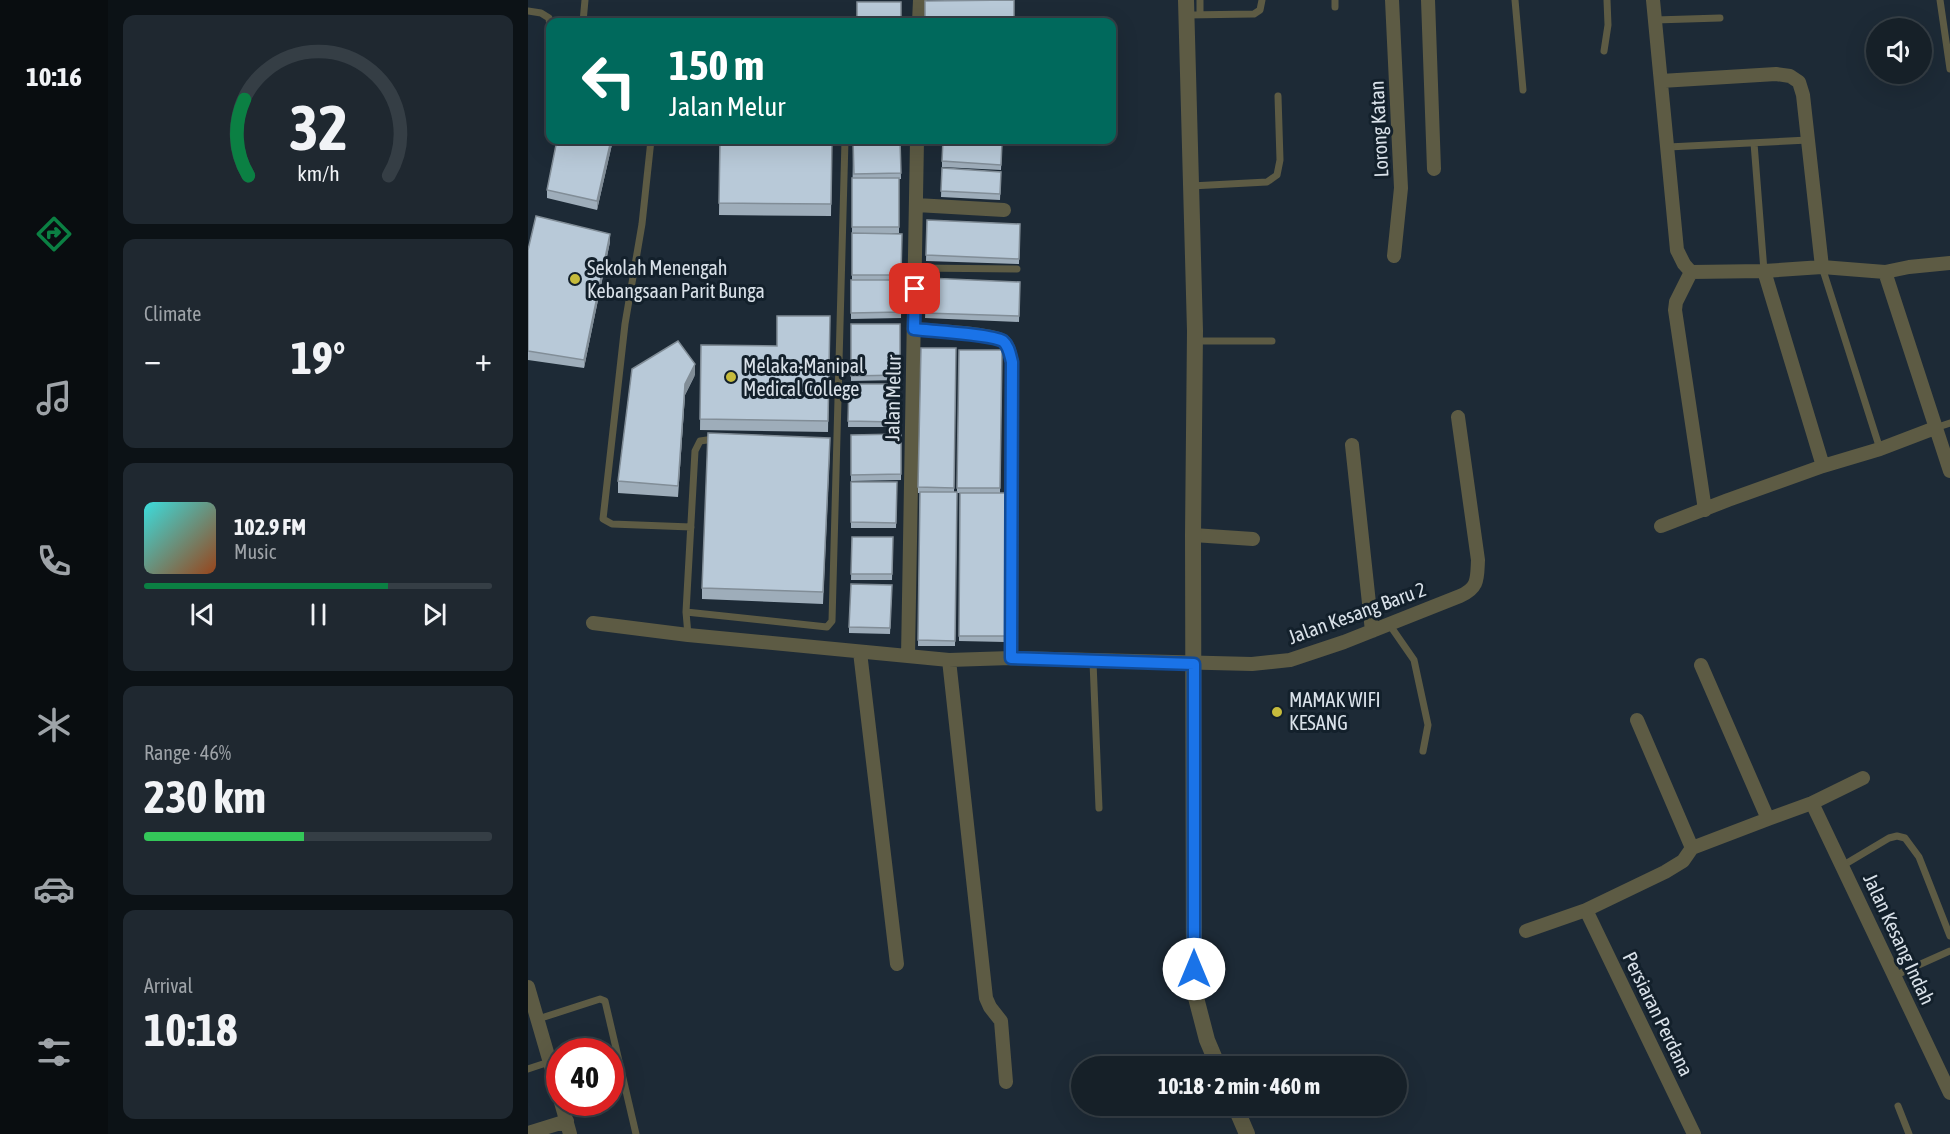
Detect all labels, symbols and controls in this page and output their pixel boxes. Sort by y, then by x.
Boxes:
map controls [1866,18,1932,84]
button: sound [1866,18,1932,84]
text: 150 m [669,41,764,89]
icon: left [570,42,648,120]
text: 10:16 [26,61,82,92]
street label: Lorong Katan [1364,80,1393,178]
text: Jalan Melur [669,91,785,122]
text: 32 [289,93,347,164]
text: km/h [297,162,339,187]
icon: directions [33,213,75,255]
place label: Sekolah Menengah Kebangsaan Parit Bunga [587,256,765,302]
pin [889,263,940,314]
marker: Sekolah Menengah Kebangsaan Parit Bunga [568,272,582,286]
icon: arrive [898,272,931,305]
text: Climate [144,302,201,325]
text: 19° [291,332,345,384]
text: − [144,340,161,378]
text: + [475,340,492,378]
place label: Melaka-Manipal Medical College [743,354,865,400]
street label: Jalan Melur [880,354,905,441]
marker: Melaka-Manipal Medical College [724,370,738,384]
icon: music [33,377,75,419]
text: 102.9 FM [234,514,306,540]
icon: phone [33,540,75,582]
text: Music [234,540,276,563]
street label: Jalan Kesang Baru 2 [1285,577,1429,648]
icon: previous [186,598,219,631]
icon: pause [302,598,335,631]
icon: next [418,598,451,631]
place label: MAMAK WIFI KESANG [1289,688,1381,734]
icon: climate [33,704,75,746]
marker: MAMAK WIFI KESANG [1270,705,1284,719]
text: Range · 46% [144,741,231,764]
text: 230 km [144,771,266,823]
icon: car [33,868,75,910]
street label: Jalan Kesang Indah [1859,870,1940,1008]
position arrow [1162,937,1226,1001]
street label: Persiaran Perdana [1618,948,1698,1080]
text: Arrival [144,974,193,997]
text: 10:18 [144,1004,238,1056]
icon: filters [33,1031,75,1073]
speed limit sign: 40 [546,1038,624,1116]
text: 10:18 · 2 min · 460 m [1158,1073,1320,1099]

